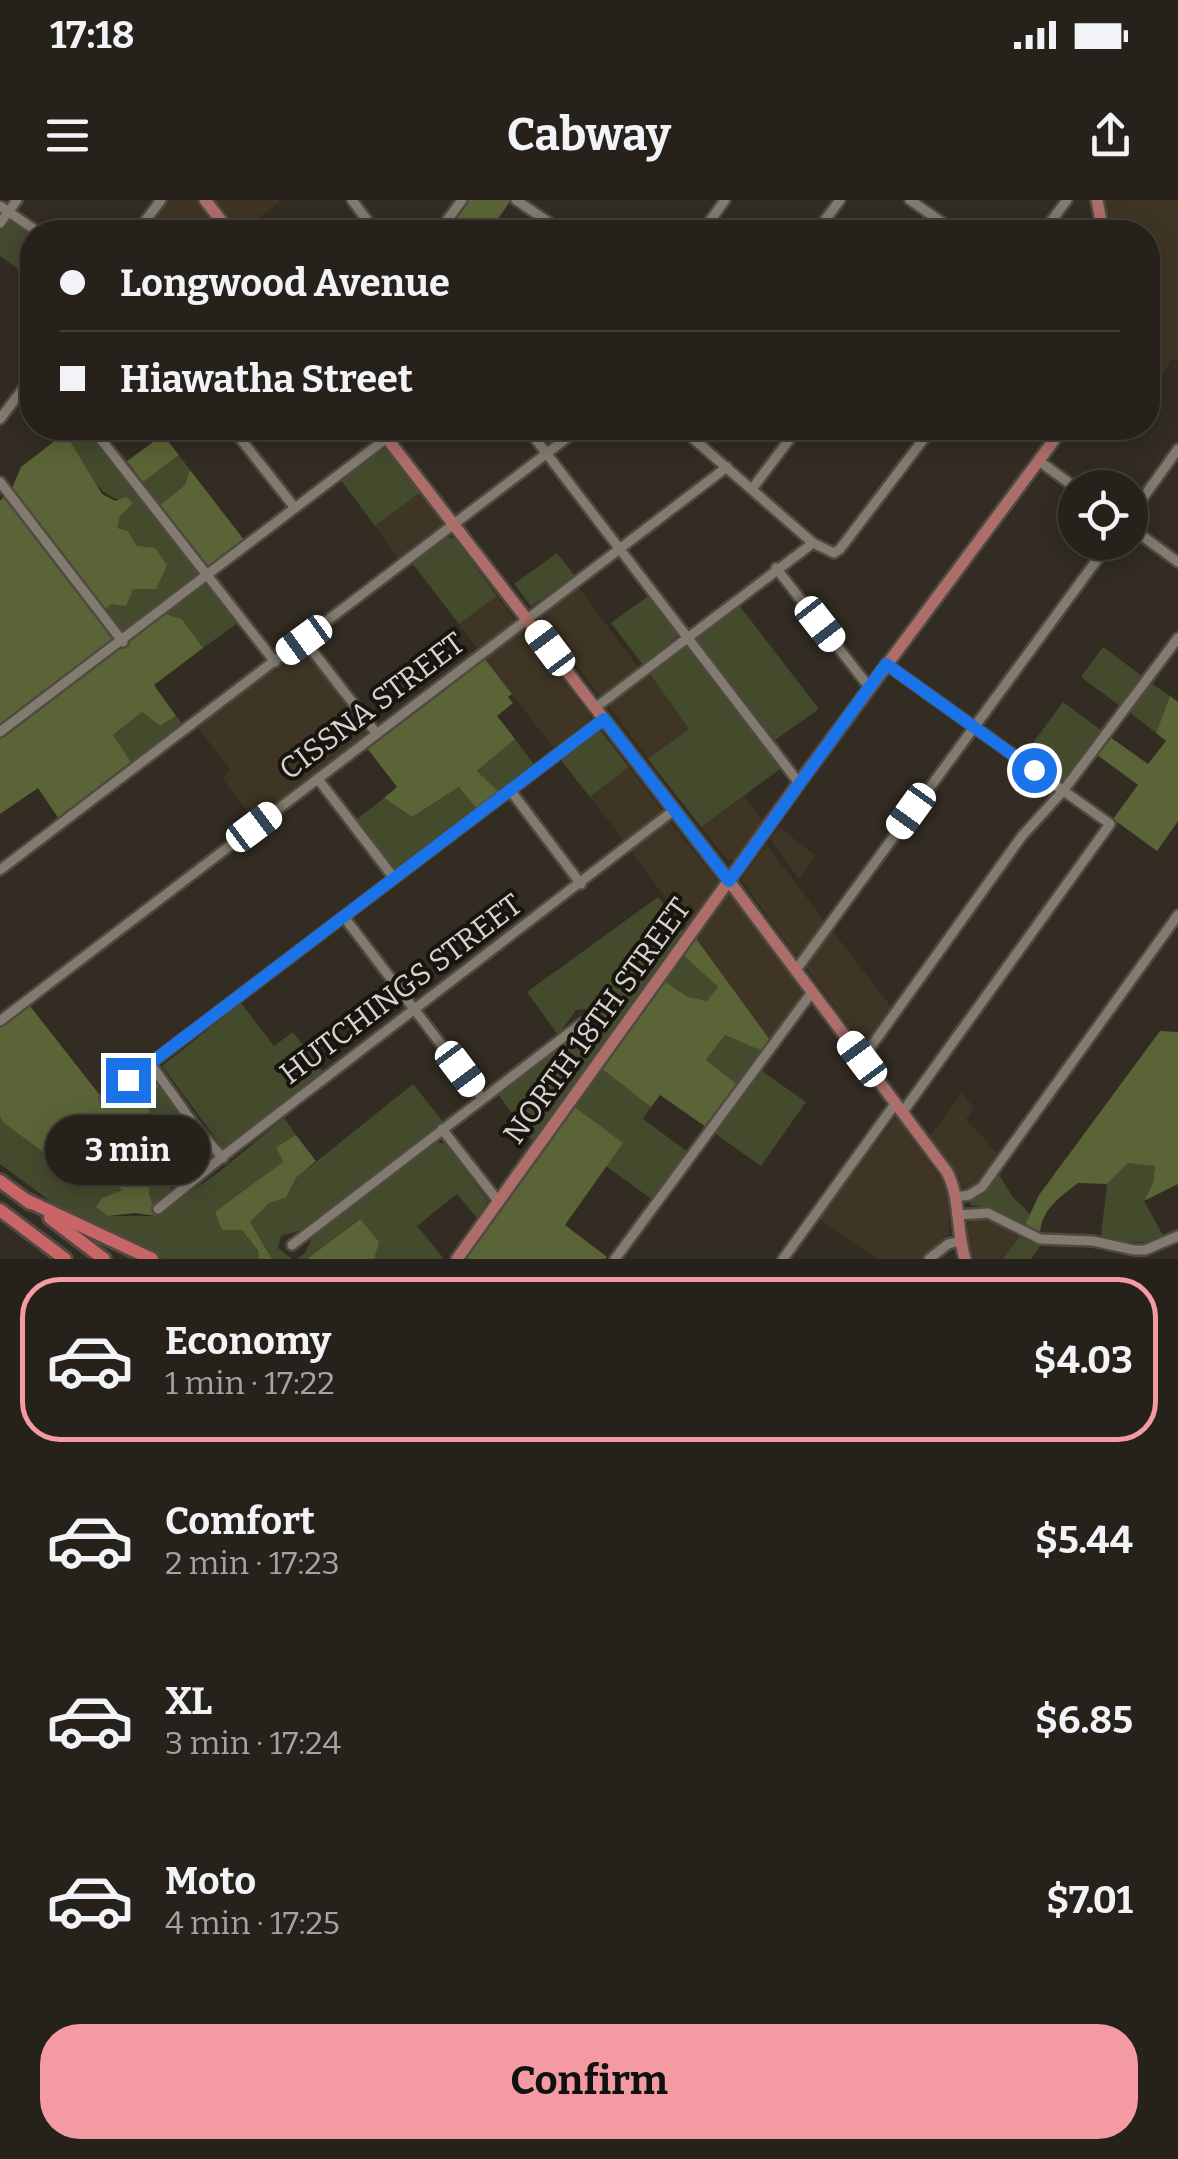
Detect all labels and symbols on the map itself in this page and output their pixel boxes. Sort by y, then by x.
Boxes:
car [790,591,850,657]
car [271,610,337,670]
car [520,615,580,681]
street label: CISSNA STREET [272,625,472,787]
route start [1012,748,1057,793]
car [881,778,941,844]
car [221,797,287,857]
street label: HUTCHINGS STREET [273,886,529,1092]
street label: NORTH 18TH STREET [496,891,698,1151]
car [832,1026,892,1092]
car [430,1036,490,1102]
route end [106,1058,151,1103]
callout: 3 min [46,1115,210,1185]

